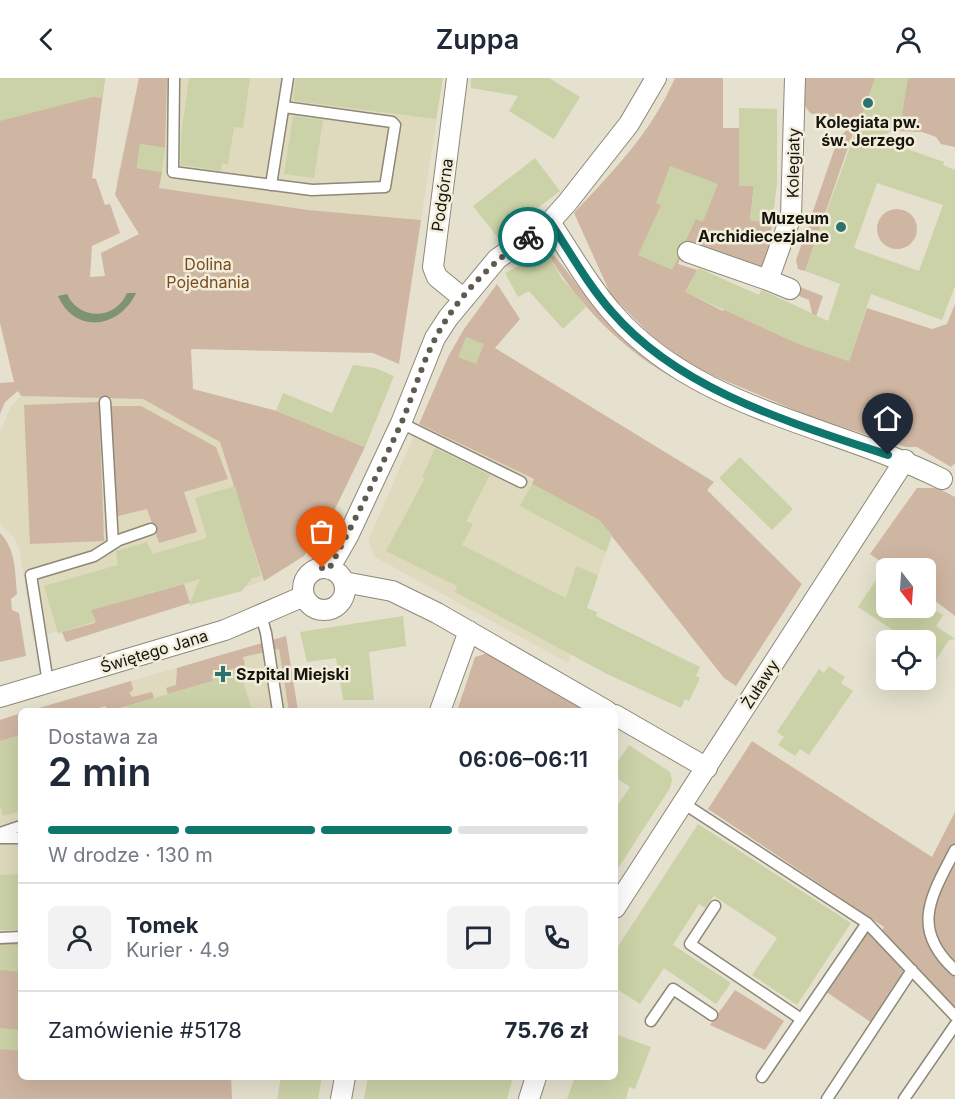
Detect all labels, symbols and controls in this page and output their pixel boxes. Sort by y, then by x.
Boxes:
icon: back [30,23,63,56]
text: Zuppa [436,23,519,56]
icon: person [892,23,925,56]
marker: Kolegiata pw. św. Jerzego [861,96,875,110]
place label: Kolegiata pw. św. Jerzego [816,112,920,150]
street label: Kolegiaty [782,128,804,198]
street label: Podgórna [427,157,457,233]
courier [498,207,558,267]
place label: Muzeum Archidiecezjalne [698,208,829,246]
marker: Muzeum Archidiecezjalne [834,220,848,234]
icon: bike [512,221,545,254]
park label: Dolina Pojednania [166,254,250,292]
pin [862,393,913,455]
icon: home [871,402,904,435]
pin [296,506,347,568]
icon: bag [305,515,338,548]
north arrow [876,558,936,618]
map controls [876,558,936,690]
street label: Świętego Jana [98,625,210,677]
button: locate [876,630,936,690]
street label: Żuławy [737,656,783,712]
place label: Szpital Miejski [236,664,349,684]
marker: Szpital Miejski [214,665,232,683]
text: Dostawa za [48,725,158,749]
text: 06:06–06:11 [459,746,588,772]
text: 2 min [48,748,151,795]
text: W drodze · 130 m [48,843,213,867]
button: person [48,906,111,969]
button: chat [447,906,510,969]
button: phone [525,906,588,969]
text: Tomek [126,912,198,938]
text: Kurier · 4.9 [126,938,230,962]
text: Zamówienie #5178 [48,1017,242,1043]
text: 75.76 zł [505,1017,588,1043]

